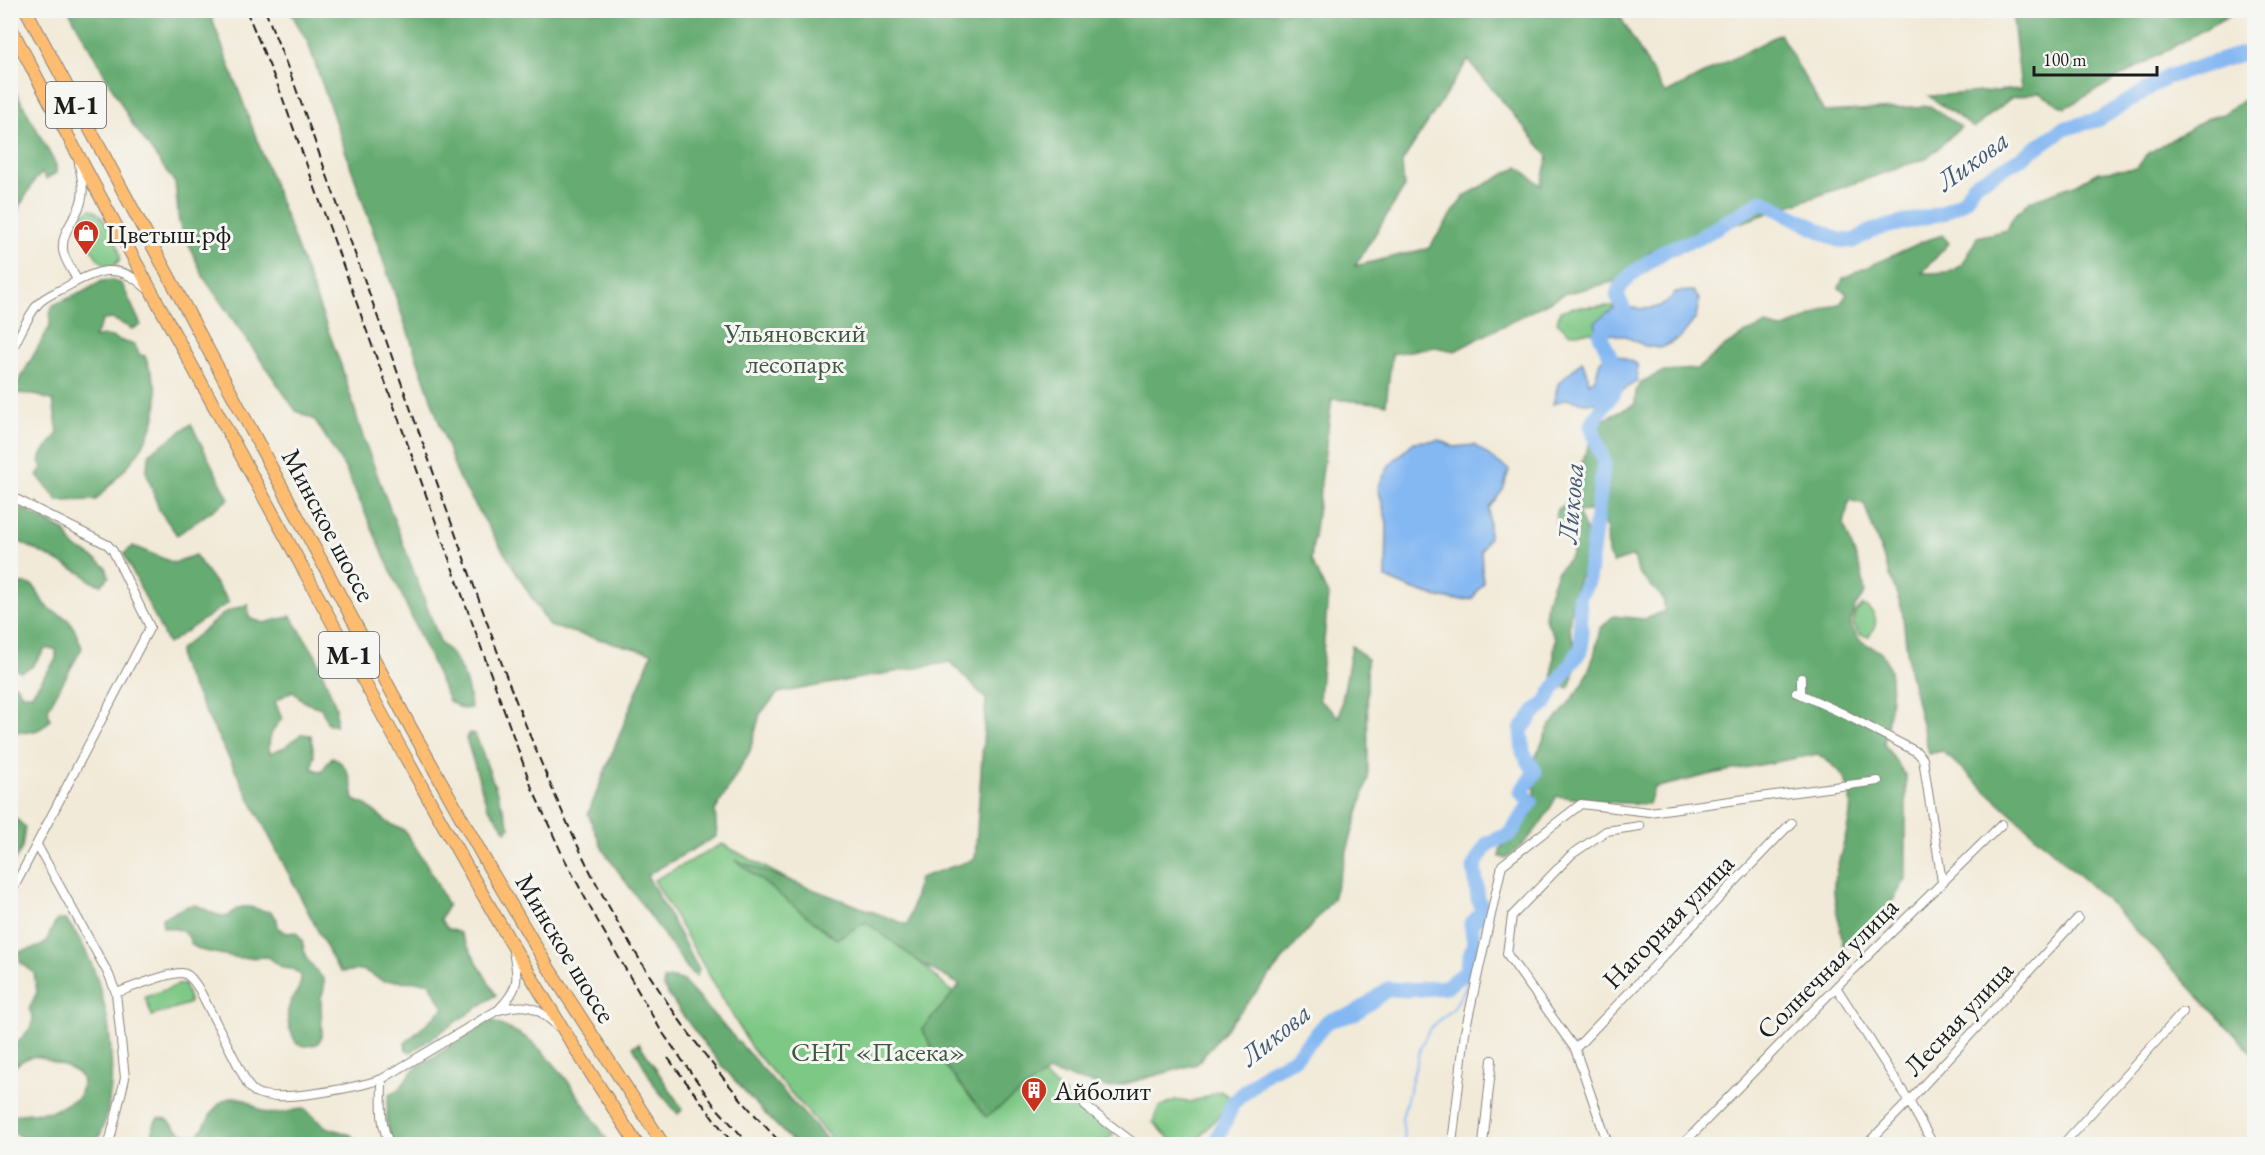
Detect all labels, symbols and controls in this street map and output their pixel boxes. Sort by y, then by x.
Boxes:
scale bar [2034,39,2157,77]
text: 100 m [2043,48,2087,71]
road number: М-1 [46,82,106,128]
water label: Ликова [1927,122,2015,200]
place label: Цветыш.рф [106,216,231,251]
shop icon: Цветыш.рф [71,218,101,256]
park label: Ульяновский лесопарк [723,315,866,381]
street label: Минское шоссе [274,442,384,608]
water label: Ликова [1548,461,1591,547]
road number: М-1 [319,632,379,678]
street label: Нагорная улица [1595,846,1742,996]
street label: Минское шоссе [508,867,624,1029]
street label: Солнечная улица [1749,889,1906,1046]
street label: Лесная улица [1896,953,2021,1083]
water label: Ликова [1231,994,1318,1075]
park label: СНТ «Пасека» [791,1034,965,1069]
place label: Айболит [1053,1073,1151,1108]
building icon: Айболит [1019,1075,1049,1113]

